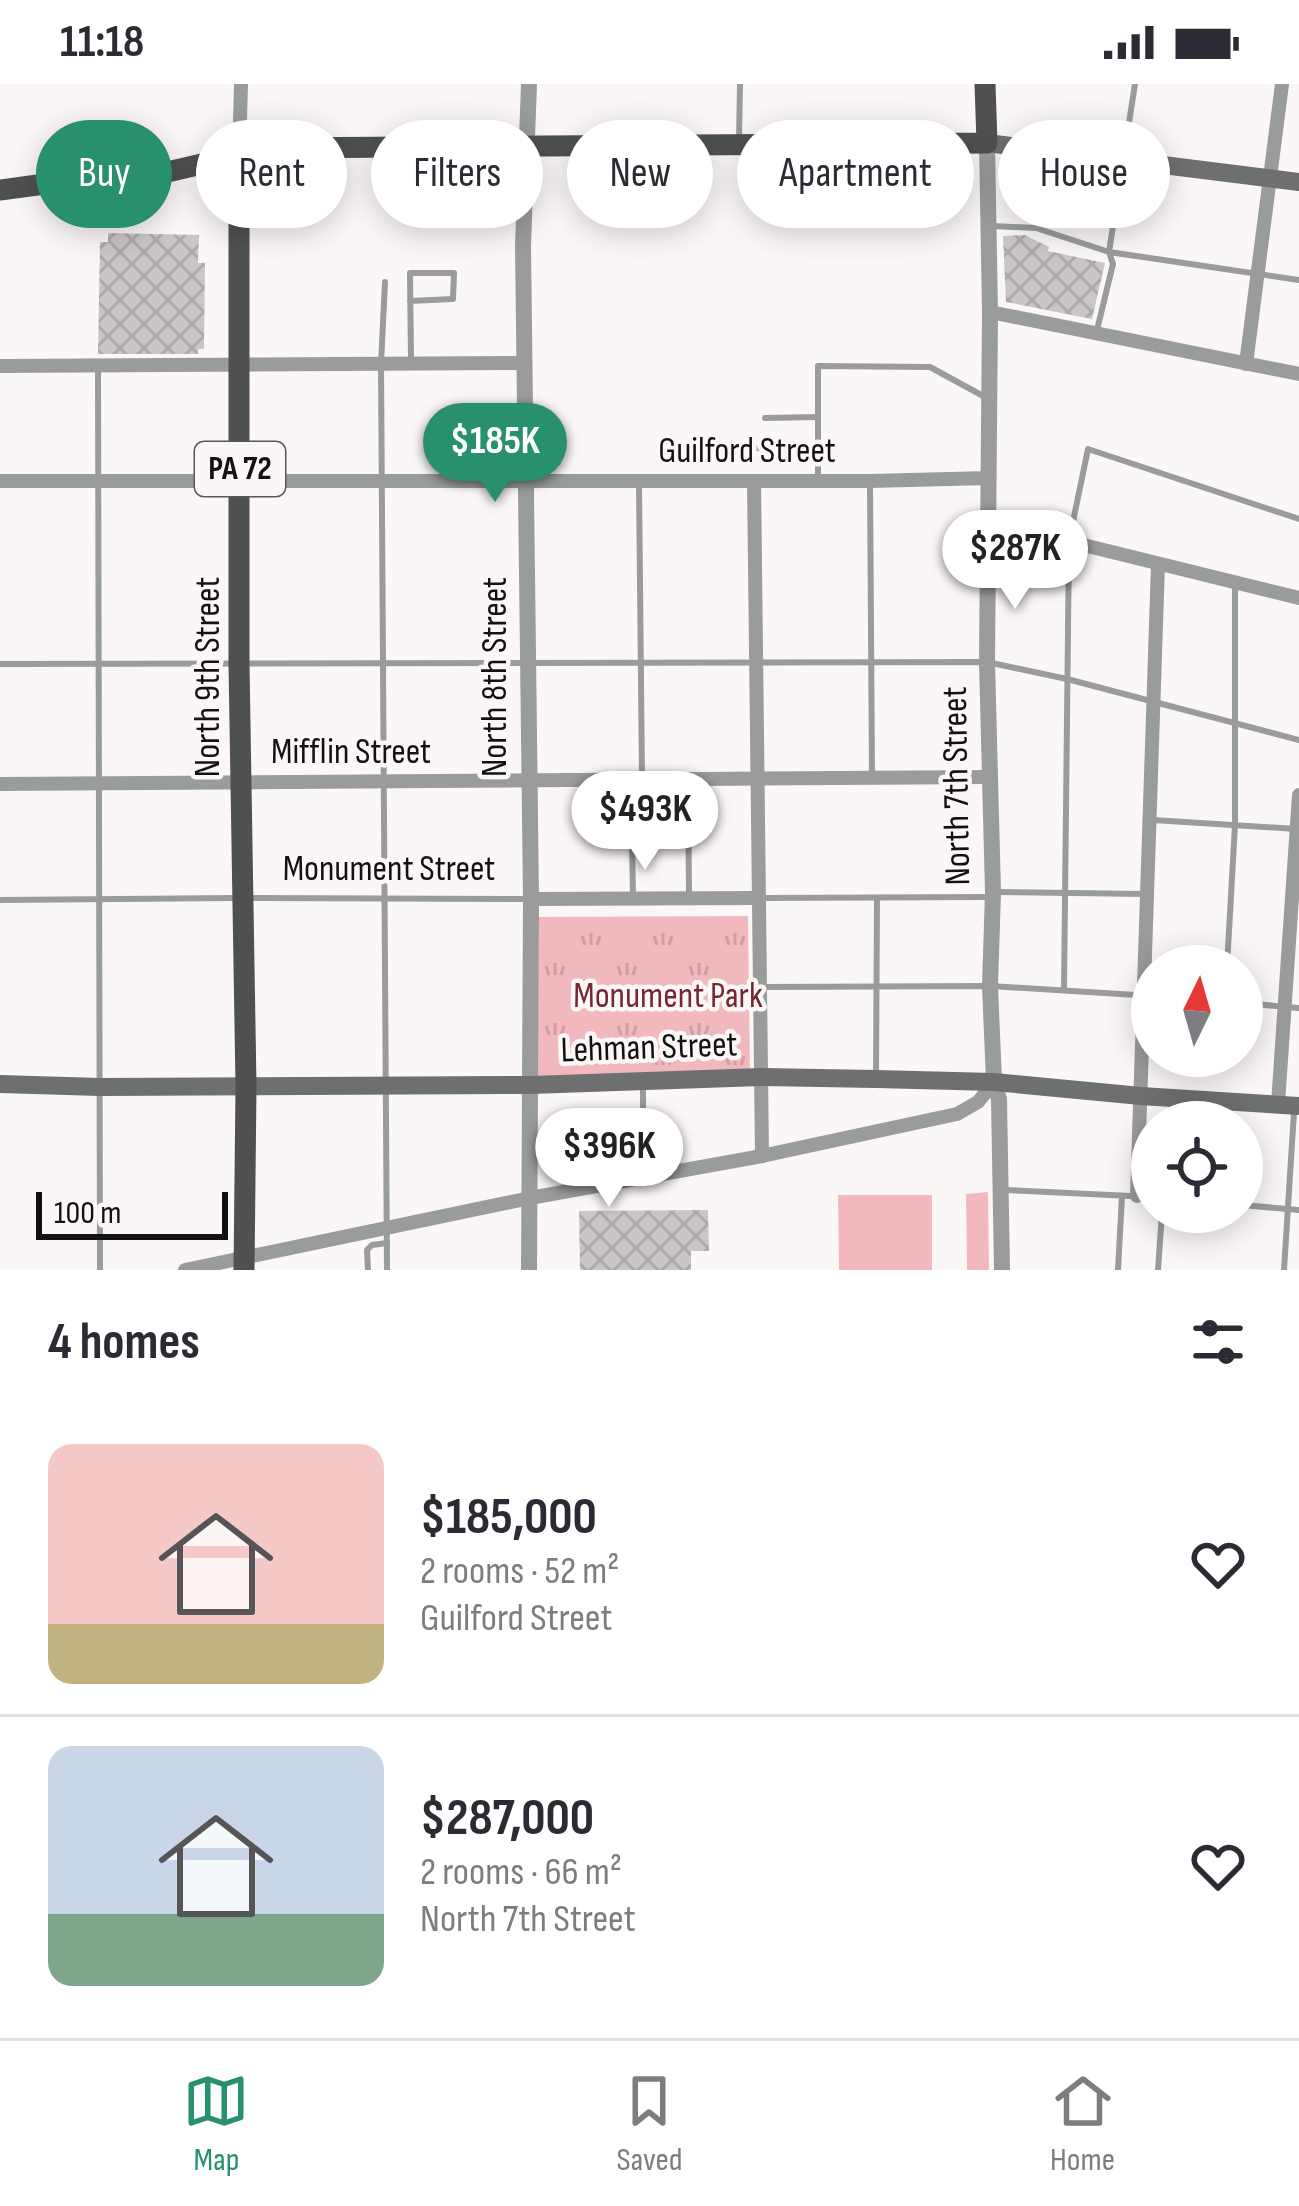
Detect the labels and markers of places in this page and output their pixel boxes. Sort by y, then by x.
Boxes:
pin: $185K [411,403,579,505]
pin: $287K [931,510,1099,612]
pin: $493K [561,771,729,873]
pin: $396K [525,1108,693,1210]

